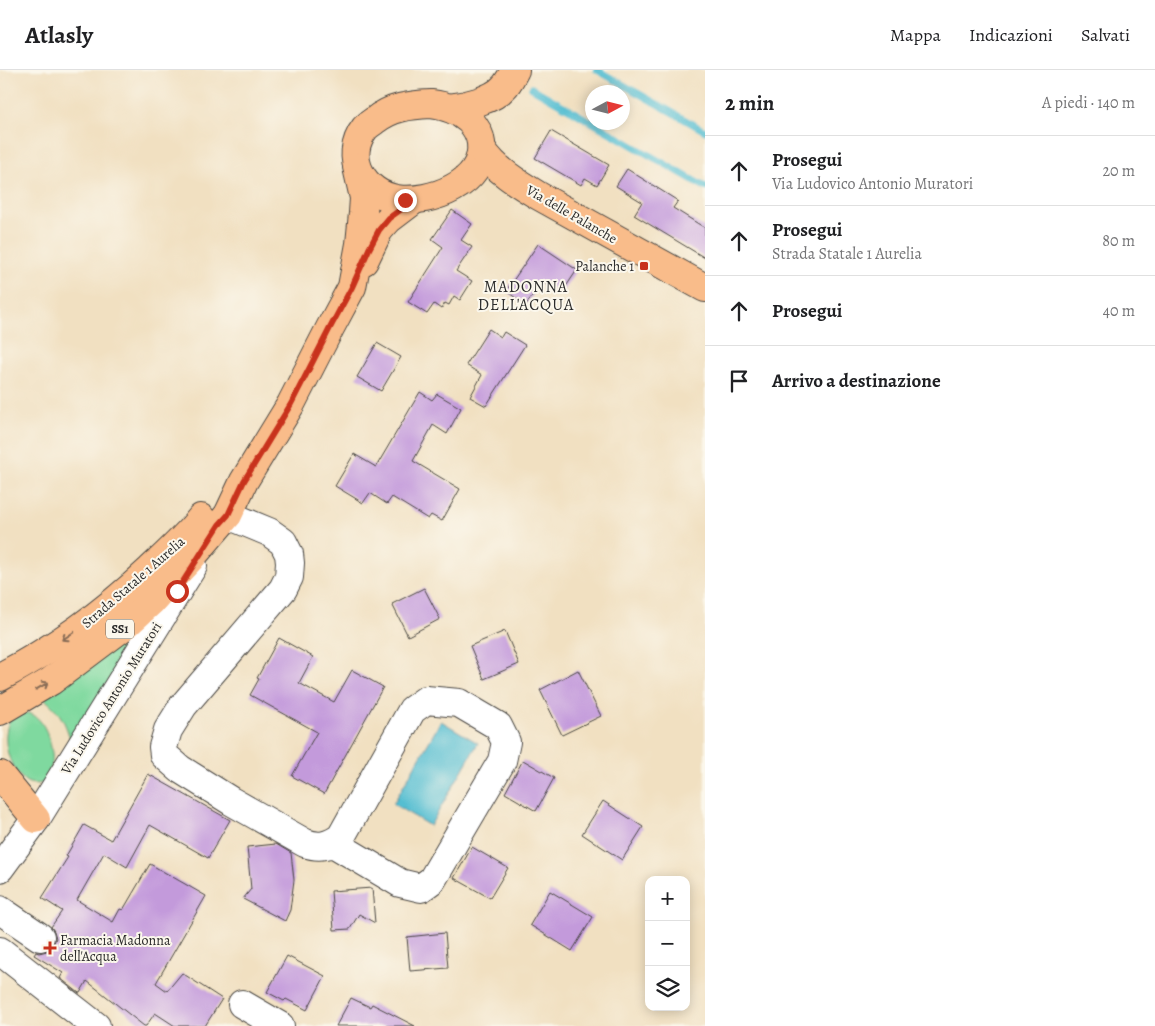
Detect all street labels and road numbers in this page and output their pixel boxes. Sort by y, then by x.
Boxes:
street label: Via delle Palanche [522,180,621,248]
street label: Strada Statale 1 Aurelia [78,532,189,633]
street label: Via Ludovico Antonio Muratori [56,619,166,779]
road number: SS1 [106,620,134,638]

